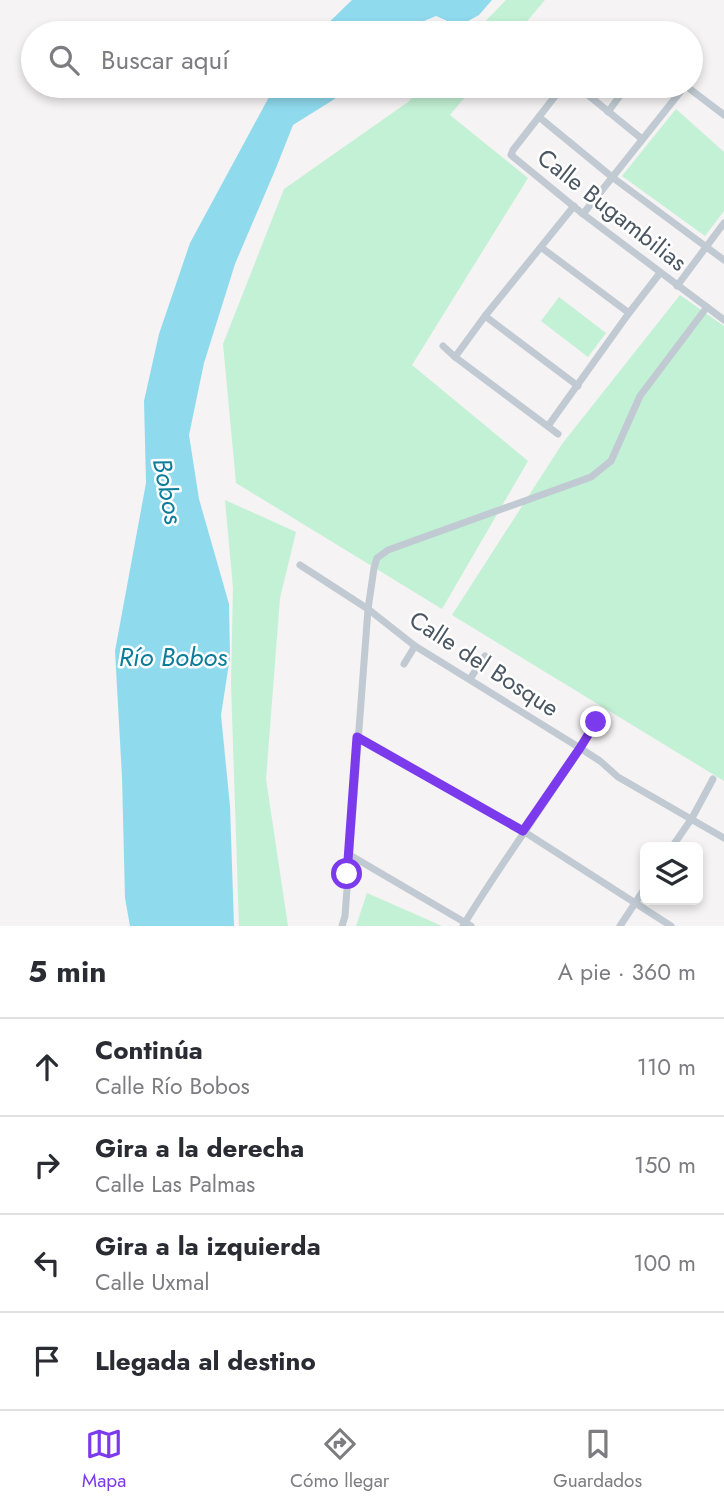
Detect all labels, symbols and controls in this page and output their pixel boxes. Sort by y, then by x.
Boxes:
search box [21,21,703,98]
icon: search [45,41,83,79]
text: Buscar aquí [101,41,229,79]
street label: Calle Bugambilias [530,140,695,279]
water label: Bobos [143,455,193,528]
street label: Calle del Bosque [403,602,566,725]
water label: Río Bobos [119,638,228,676]
route end [580,706,611,737]
map controls [640,842,703,905]
button: layers [640,842,703,905]
route start [331,858,362,889]
text: 5 min [28,950,106,993]
text: A pie · 360 m [558,955,696,989]
text: Continúa [95,1031,203,1069]
icon: ahead [28,1048,66,1086]
text: 110 m [637,1050,696,1084]
text: Calle Río Bobos [95,1069,250,1103]
text: Gira a la derecha [95,1129,304,1167]
icon: right [28,1146,66,1184]
text: 150 m [634,1148,696,1182]
text: Calle Las Palmas [95,1167,255,1201]
text: Gira a la izquierda [95,1227,321,1265]
icon: left [28,1244,66,1282]
text: 100 m [633,1246,696,1280]
text: Calle Uxmal [95,1265,210,1299]
icon: arrive [28,1342,66,1380]
text: Llegada al destino [95,1342,316,1380]
tab: Mapa [82,1425,126,1494]
tab: Cómo llegar [290,1425,389,1494]
tab: Guardados [553,1425,642,1494]

